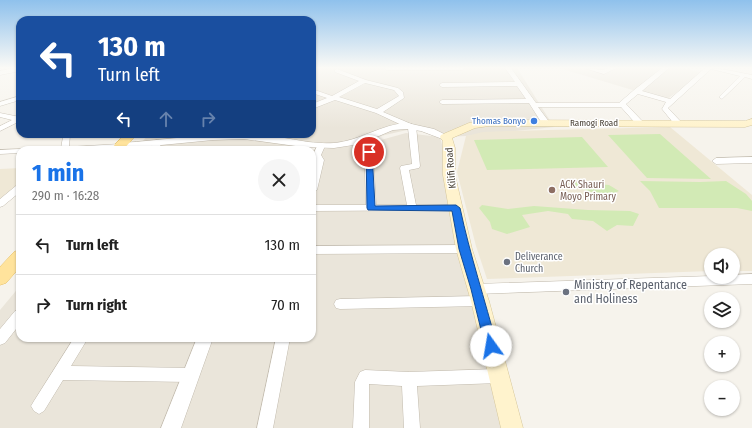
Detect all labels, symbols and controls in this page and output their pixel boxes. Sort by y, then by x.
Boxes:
text: 130 m [98,30,166,63]
icon: left [32,32,84,84]
text: Turn left [98,64,160,86]
icon: left [113,108,135,130]
icon: ahead [155,108,177,130]
icon: right [197,108,219,130]
place label: Thomas Bonyo [472,116,526,126]
marker: Thomas Bonyo [529,116,539,126]
street label: Ramogi Road [570,118,618,128]
pin [352,135,386,169]
icon: arrive [358,141,380,163]
street label: Kilifi Road [443,147,459,189]
text: 1 min [32,159,84,187]
button: close [258,159,300,201]
place label: ACK Shauri Moyo Primary [560,179,616,203]
marker: ACK Shauri Moyo Primary [547,185,557,195]
text: 290 m · 16:28 [32,188,99,203]
icon: left [32,234,54,256]
text: Turn left [66,236,119,254]
text: 130 m [265,236,300,254]
map controls [704,248,740,416]
button: sound [704,248,740,284]
place label: Deliverance Church [515,251,563,275]
marker: Deliverance Church [502,257,512,267]
place label: Ministry of Repentance and Holiness [574,278,687,306]
marker: Ministry of Repentance and Holiness [561,287,571,297]
button: layers [704,292,740,328]
icon: right [32,294,54,316]
text: Turn right [66,296,127,314]
text: 70 m [271,296,300,314]
position arrow [470,325,512,367]
button: + [704,336,740,372]
button: − [704,380,740,416]

